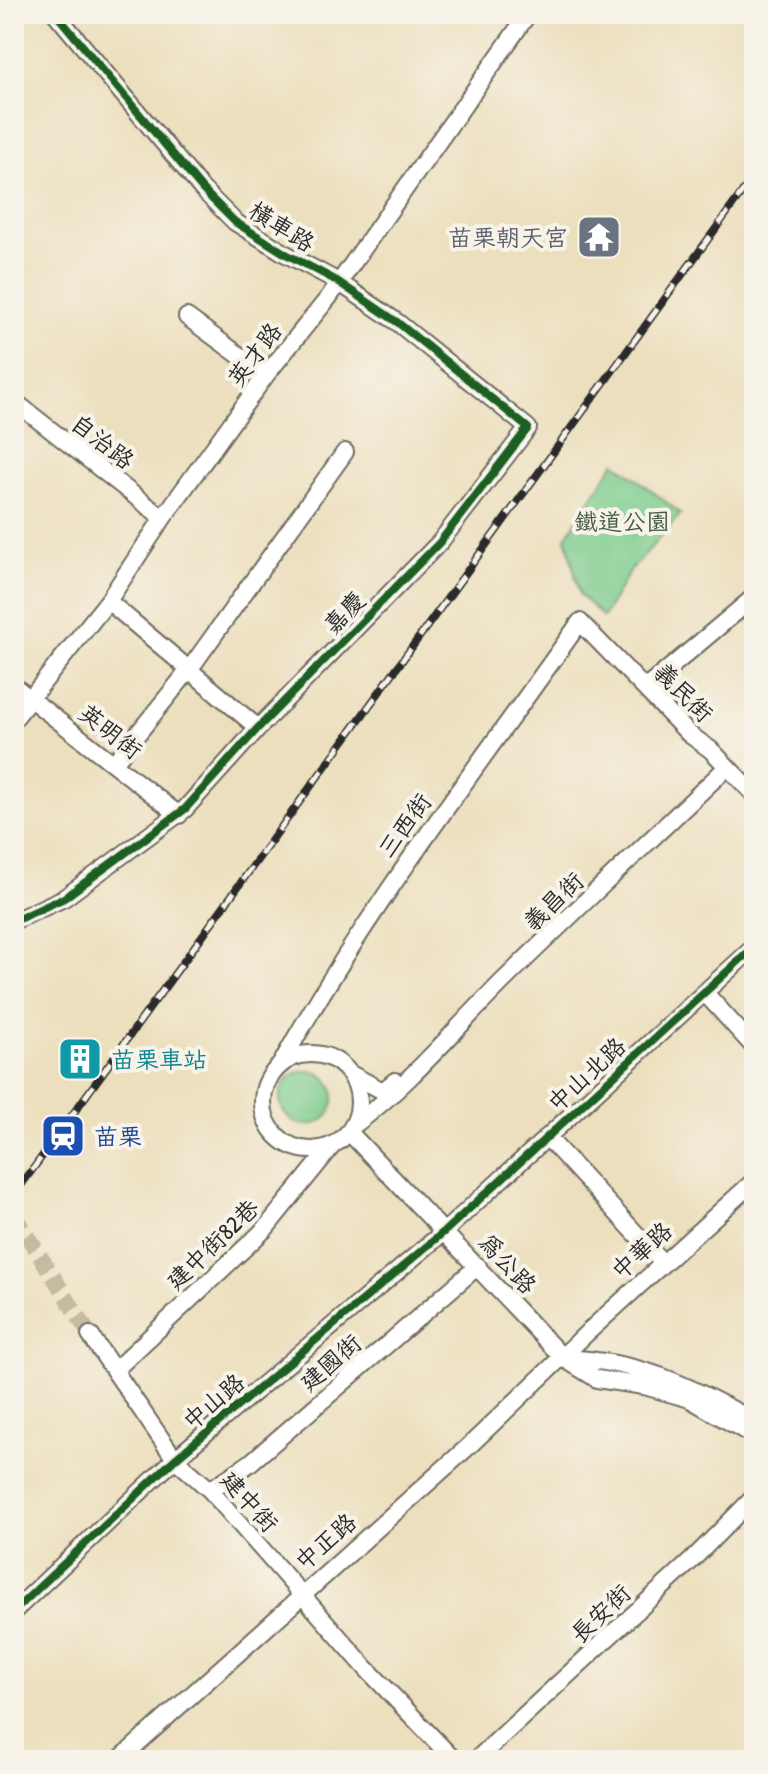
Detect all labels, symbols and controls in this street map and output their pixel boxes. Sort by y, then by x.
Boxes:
street label: 橫車路 [243,193,321,259]
temple icon: 苗栗朝天宮 [575,213,623,261]
place label: 苗栗朝天宮 [448,221,568,253]
street label: 英才路 [220,316,288,392]
street label: 自治路 [65,406,141,476]
park label: 鐵道公園 [574,505,670,537]
street label: 嘉慶 [316,584,372,640]
street label: 義民街 [647,655,721,729]
street label: 英明街 [73,696,149,766]
street label: 三西街 [370,786,438,864]
street label: 義昌街 [516,864,590,938]
street label: 中山北路 [540,1030,632,1118]
building icon: 苗栗車站 [56,1035,104,1083]
place label: 苗栗車站 [111,1043,207,1075]
station icon: 苗栗 [39,1112,87,1160]
place label: 苗栗 [94,1120,142,1152]
street label: 建中街82巷 [159,1192,265,1296]
street label: 中華路 [604,1214,678,1286]
street label: 為公路 [472,1226,544,1300]
street label: 建國街 [292,1326,368,1398]
street label: 中山路 [175,1366,251,1436]
street label: 建中街 [214,1464,286,1538]
street label: 中正路 [287,1505,363,1577]
street label: 長安街 [563,1576,637,1650]

